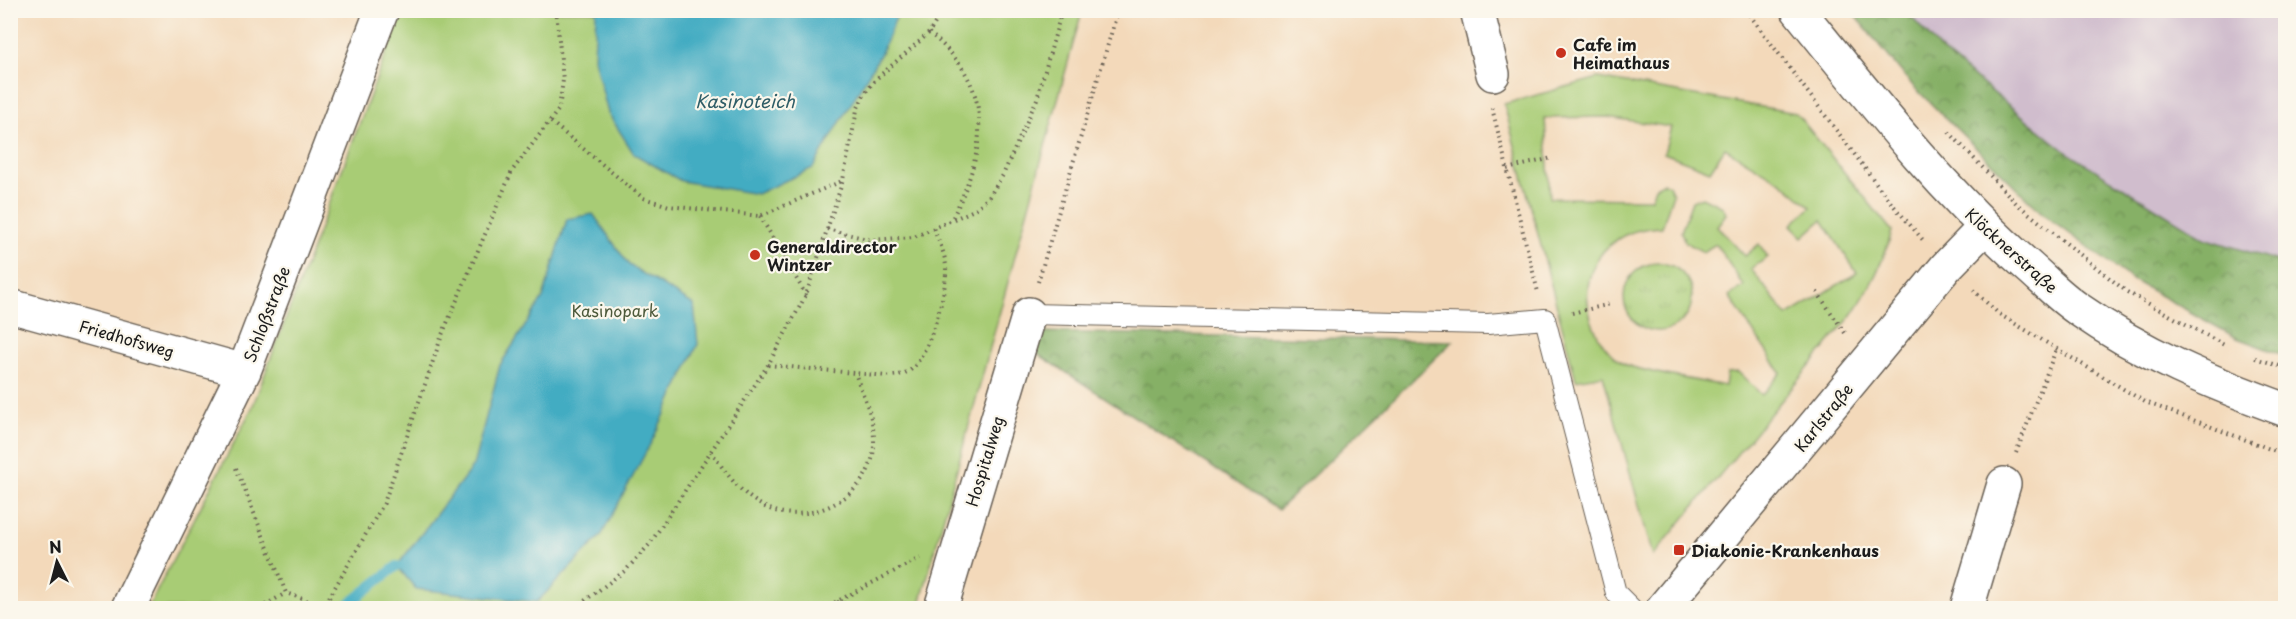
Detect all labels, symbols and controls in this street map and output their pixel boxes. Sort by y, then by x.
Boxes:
place label: Cafe im Heimathaus [1573,32,1670,74]
marker: Cafe im Heimathaus [1554,46,1568,60]
water label: Kasinoteich [695,87,795,114]
street label: Klöcknerstraße [1960,202,2064,298]
place label: Generaldirector Wintzer [767,234,898,276]
marker: Generaldirector Wintzer [748,248,762,262]
street label: Schloßstraße [237,263,295,365]
park label: Kasinopark [571,298,659,322]
street label: Friedhofsweg [77,313,177,363]
street label: Karlstraße [1788,378,1858,456]
street label: Hospitalweg [959,413,1009,509]
north arrow [27,532,87,592]
text: N [48,533,63,559]
place label: Diakonie-Krankenhaus [1691,538,1879,562]
marker: Diakonie-Krankenhaus [1672,543,1686,557]

